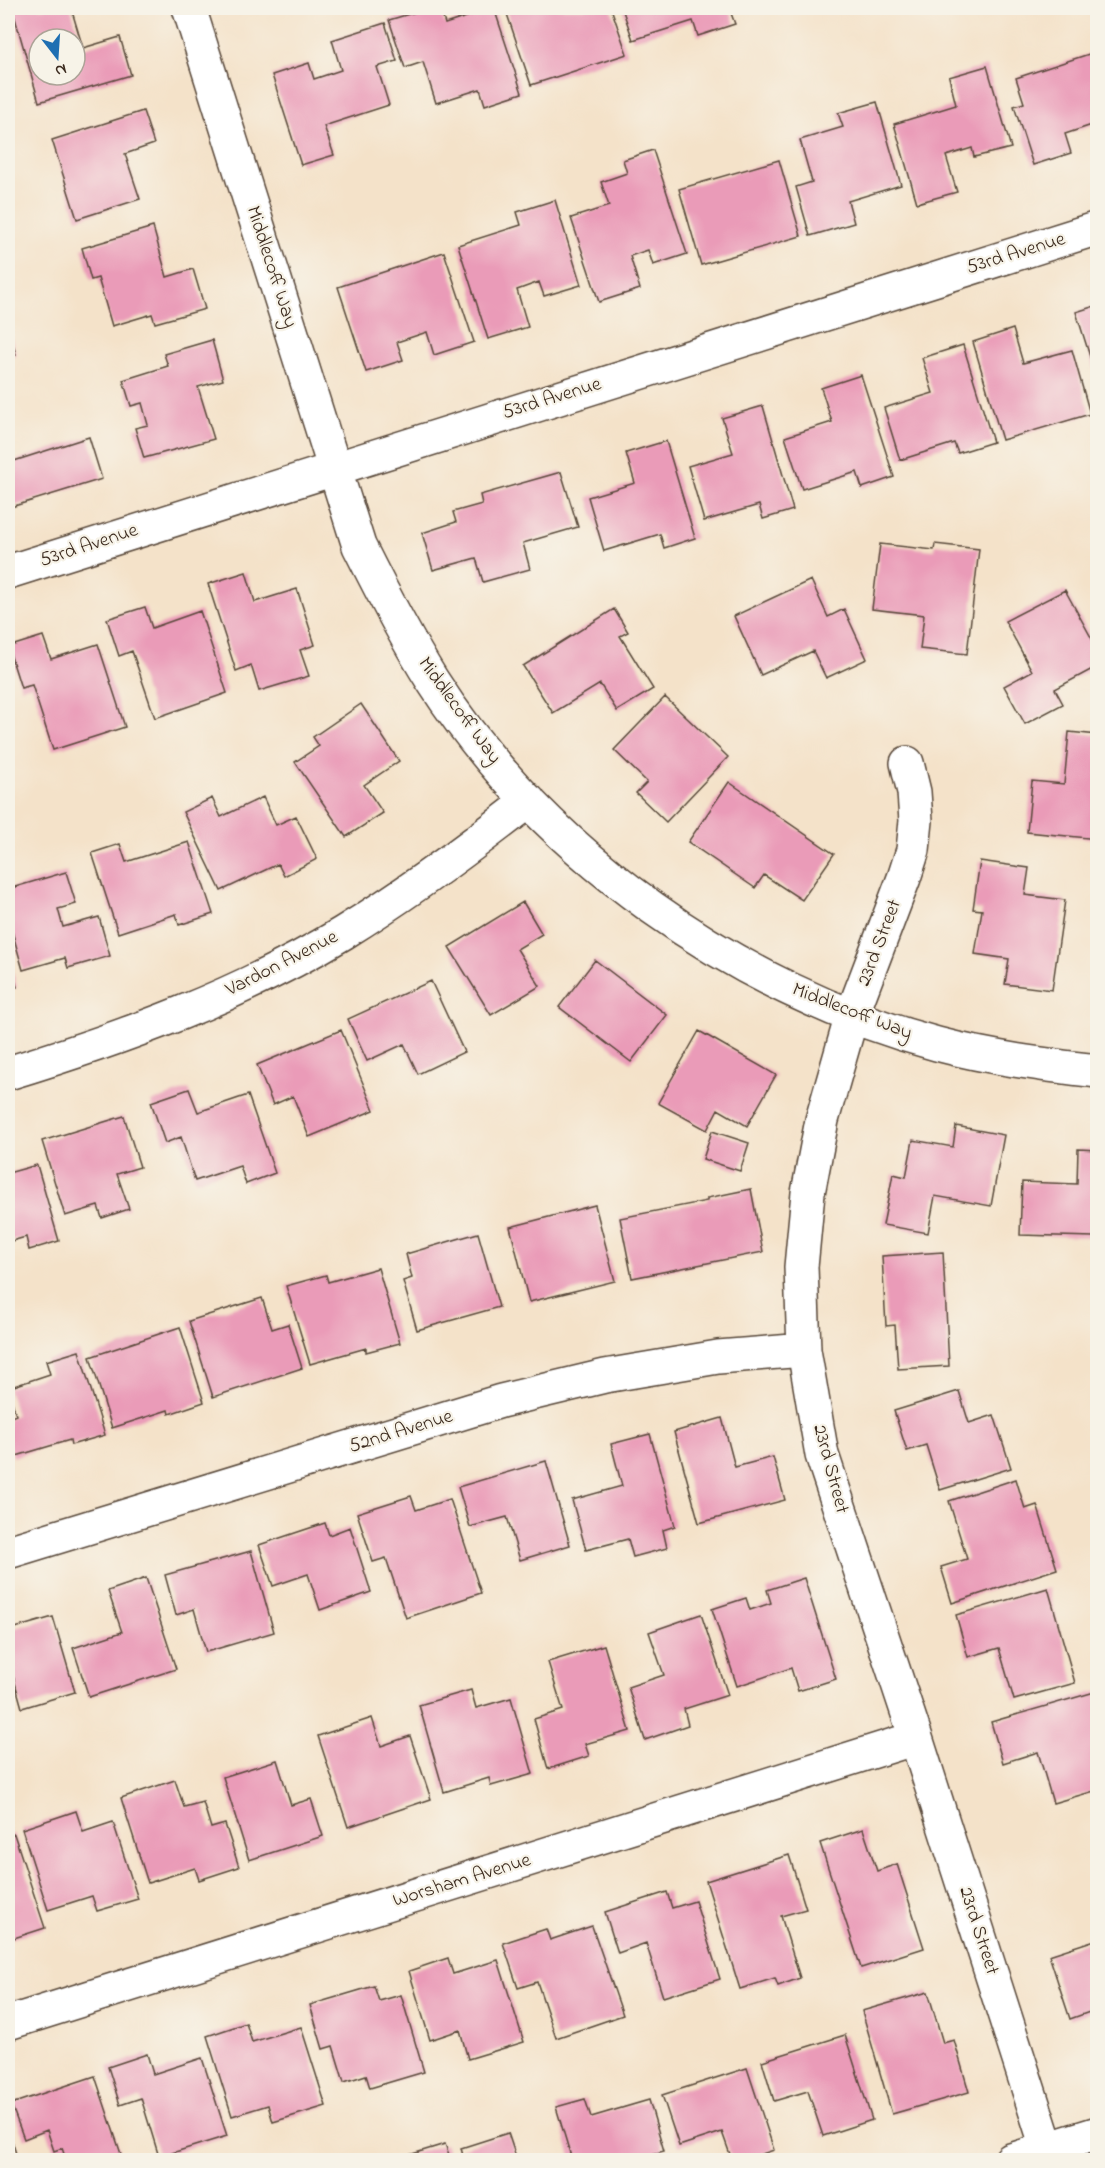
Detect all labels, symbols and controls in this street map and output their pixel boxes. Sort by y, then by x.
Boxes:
north arrow [27,27,87,87]
text: N [52,56,69,83]
street label: Middlecoff Way [238,202,304,332]
street label: 53rd Avenue [963,225,1069,283]
street label: 53rd Avenue [499,370,605,428]
street label: 53rd Avenue [36,516,142,576]
street label: Middlecoff Way [410,651,508,771]
street label: 23rd Street [850,895,910,991]
street label: Vardon Avenue [220,923,343,1005]
street label: Middlecoff Way [788,976,916,1048]
street label: 52nd Avenue [345,1402,457,1462]
street label: 23rd Street [804,1421,856,1517]
street label: Worsham Avenue [389,1846,535,1916]
street label: 23rd Street [950,1883,1006,1979]

